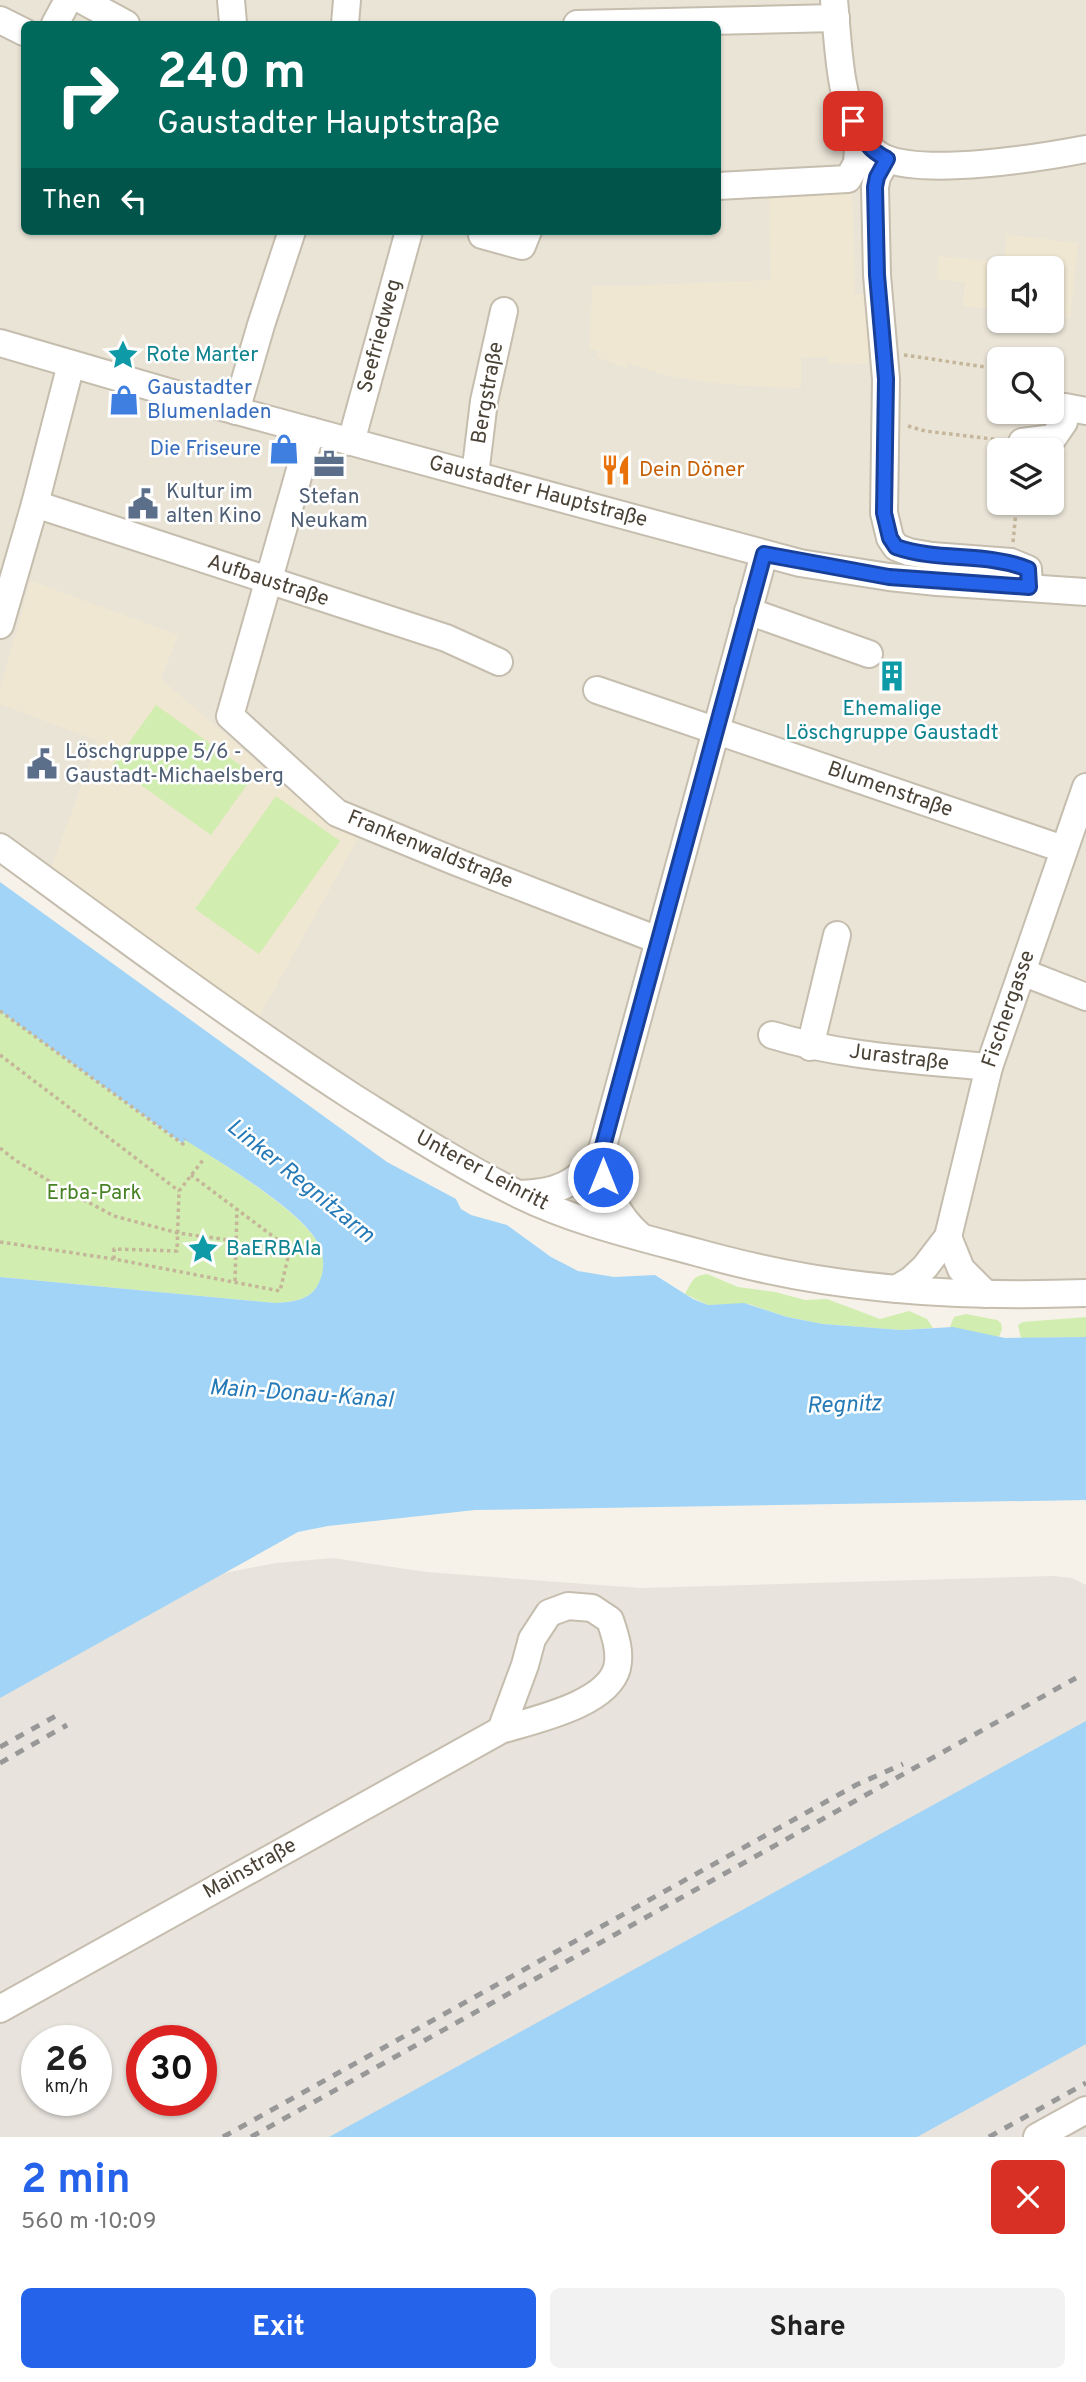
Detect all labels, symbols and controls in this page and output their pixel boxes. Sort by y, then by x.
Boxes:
text: 240 m [157,44,306,106]
icon: right [42,49,133,140]
pin [823,91,883,151]
icon: arrive [834,102,872,140]
text: Gaustadter Hauptstraße [157,105,500,145]
icon: left [115,182,153,220]
text: Then [42,185,101,218]
map controls [987,256,1064,515]
button: sound [987,256,1064,333]
street label: Seefriedweg [352,276,408,396]
place icon: Rote Marter [106,338,140,372]
street label: Bergstraße [466,340,510,446]
place label: Rote Marter [146,342,258,369]
button: search [987,347,1064,424]
place label: Gaustadter Blumenladen [147,375,272,426]
shop icon: Gaustadter Blumenladen [107,383,141,417]
shop icon: Die Friseure [267,432,301,466]
place label: Die Friseure [150,436,261,463]
button: layers [987,438,1064,515]
office icon: Stefan Neukam [312,447,346,481]
street label: Gaustadter Hauptstraße [426,450,650,534]
restaurant icon: Dein Döner [599,453,633,487]
place label: Dein Döner [639,457,745,484]
place label: Kultur im alten Kino [166,479,262,530]
place label: Stefan Neukam [290,484,368,535]
public building icon: Kultur im alten Kino [126,487,160,521]
street label: Aufbaustraße [204,549,332,613]
building icon: Ehemalige Löschgruppe Gaustadt [875,659,909,693]
place label: Ehemalige Löschgruppe Gaustadt [785,696,999,747]
place label: Löschgruppe 5/6 - Gaustadt-Michaelsberg [65,739,284,790]
public building icon: Löschgruppe 5/6 - Gaustadt-Michaelsberg [25,747,59,781]
street label: Blumenstraße [824,756,956,824]
street label: Frankenwaldstraße [343,804,517,896]
street label: Fischergasse [976,947,1042,1071]
street label: Jurastraße [847,1038,951,1078]
water label: Linker Regnitzarm [220,1113,380,1251]
street label: Unterer Leinritt [411,1125,553,1217]
position arrow [566,1140,640,1214]
park label: Erba-Park [46,1180,142,1207]
place icon: BaERBAla [186,1232,220,1266]
place label: BaERBAla [226,1236,321,1263]
water label: Main-Donau-Kanal [208,1374,395,1416]
water label: Regnitz [806,1390,883,1422]
street label: Mainstraße [198,1832,302,1906]
speed limit sign: 30 [126,2025,217,2116]
text: 26 [45,2039,88,2083]
text: km/h [45,2076,88,2099]
text: 2 min [21,2155,131,2208]
button: close [991,2160,1065,2234]
text: 560 m · 10:09 [21,2208,157,2237]
button: Exit [21,2288,536,2368]
button: Share [550,2288,1065,2368]

